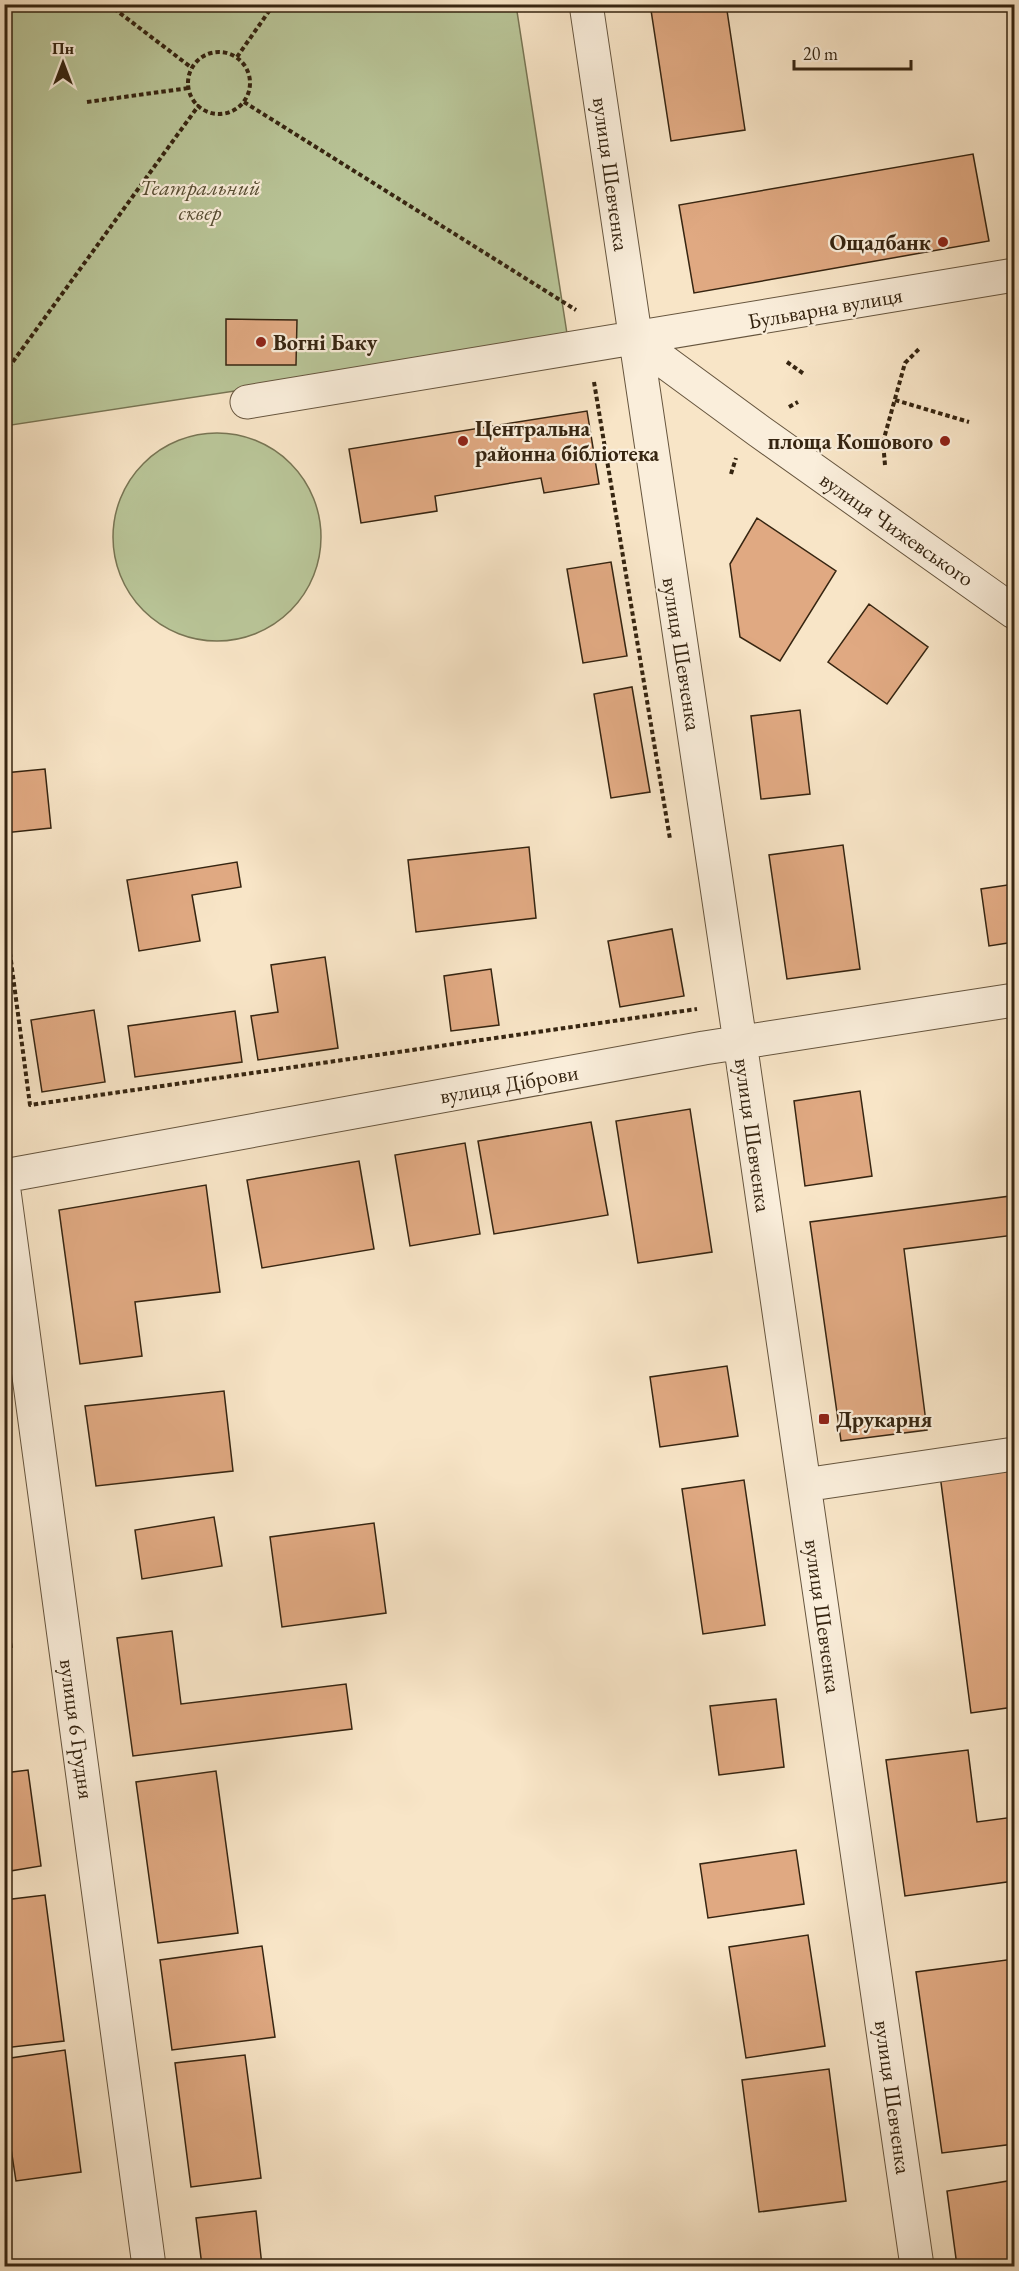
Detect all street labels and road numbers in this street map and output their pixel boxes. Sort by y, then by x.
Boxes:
street label: вулиця Шевченка [586,95,636,253]
street label: Бульварна вулиця [745,280,905,336]
street label: вулиця Чижевського [814,465,980,593]
street label: вулиця Шевченка [656,575,708,733]
street label: вулиця Шевченка [728,1056,778,1214]
street label: вулиця Діброви [437,1057,581,1110]
street label: вулиця Шевченка [798,1537,848,1695]
street label: вулиця 6 Грудня [53,1657,101,1801]
street label: вулиця Шевченка [868,2018,918,2176]

